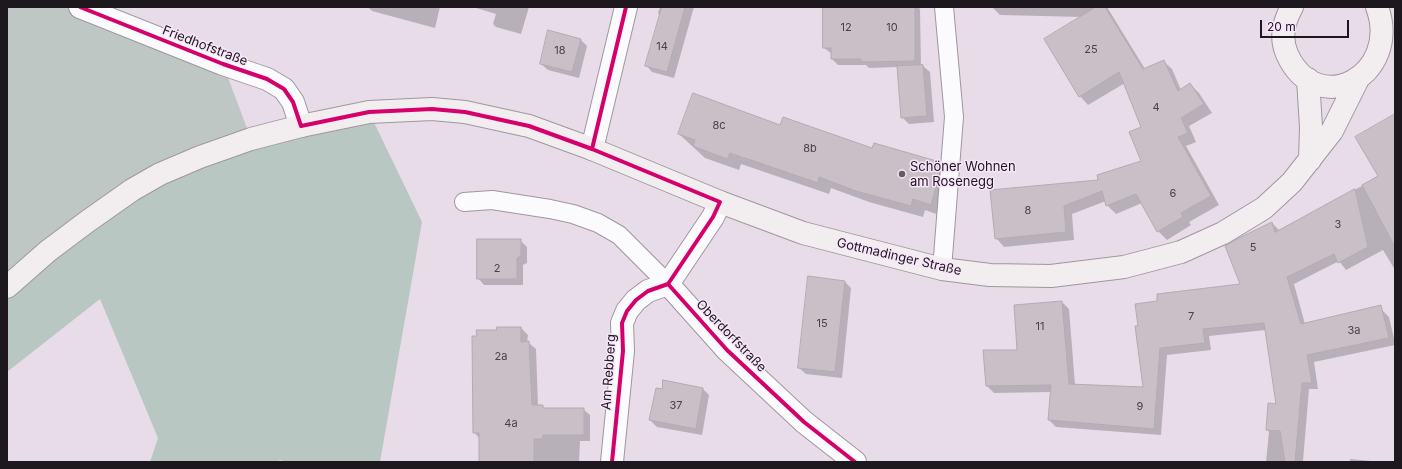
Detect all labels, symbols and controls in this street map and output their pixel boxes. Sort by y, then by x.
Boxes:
scale bar [1262,12,1351,38]
text: 20 m [1267,19,1296,34]
house number: 12 [840,21,852,35]
house number: 10 [886,21,898,35]
street label: Friedhofstraße [160,23,250,69]
house number: 14 [656,40,668,54]
house number: 25 [1084,43,1098,57]
house number: 18 [554,44,566,58]
house number: 4 [1152,101,1160,115]
house number: 8c [712,119,726,133]
house number: 8b [803,142,817,156]
place label: Schöner Wohnen am Rosenegg [910,159,1016,190]
marker: Schöner Wohnen am Rosenegg [897,169,907,179]
house number: 6 [1170,187,1176,201]
house number: 8 [1025,204,1031,218]
house number: 3 [1335,218,1341,232]
street label: Gottmadinger Straße [835,235,963,279]
house number: 5 [1250,241,1256,255]
house number: 2 [494,262,500,276]
street label: Oberdorfstraße [693,297,769,375]
house number: 7 [1188,310,1194,324]
house number: 15 [816,317,828,331]
house number: 11 [1036,320,1044,334]
house number: 3a [1348,324,1360,338]
street label: Am Rebberg [599,334,619,410]
house number: 2a [495,350,507,364]
house number: 37 [669,399,683,413]
house number: 9 [1137,400,1143,414]
house number: 4a [504,417,518,431]

